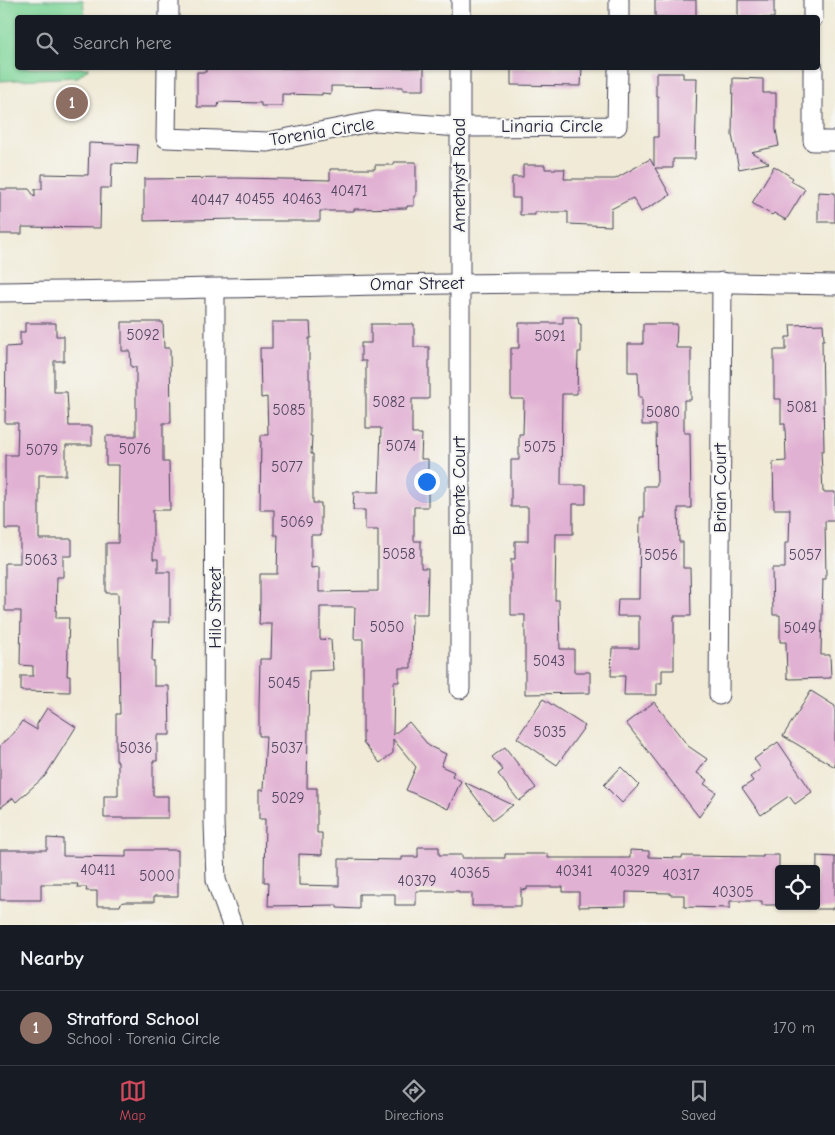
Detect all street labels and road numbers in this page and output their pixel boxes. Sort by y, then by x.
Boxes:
street label: Torenia Circle [268,113,376,151]
street label: Linaria Circle [501,116,603,137]
street label: Amethyst Road [449,118,470,232]
street label: Omar Street [370,273,465,295]
street label: Bronte Court [449,436,470,536]
street label: Brian Court [710,442,731,533]
street label: Hilo Street [205,566,226,649]

